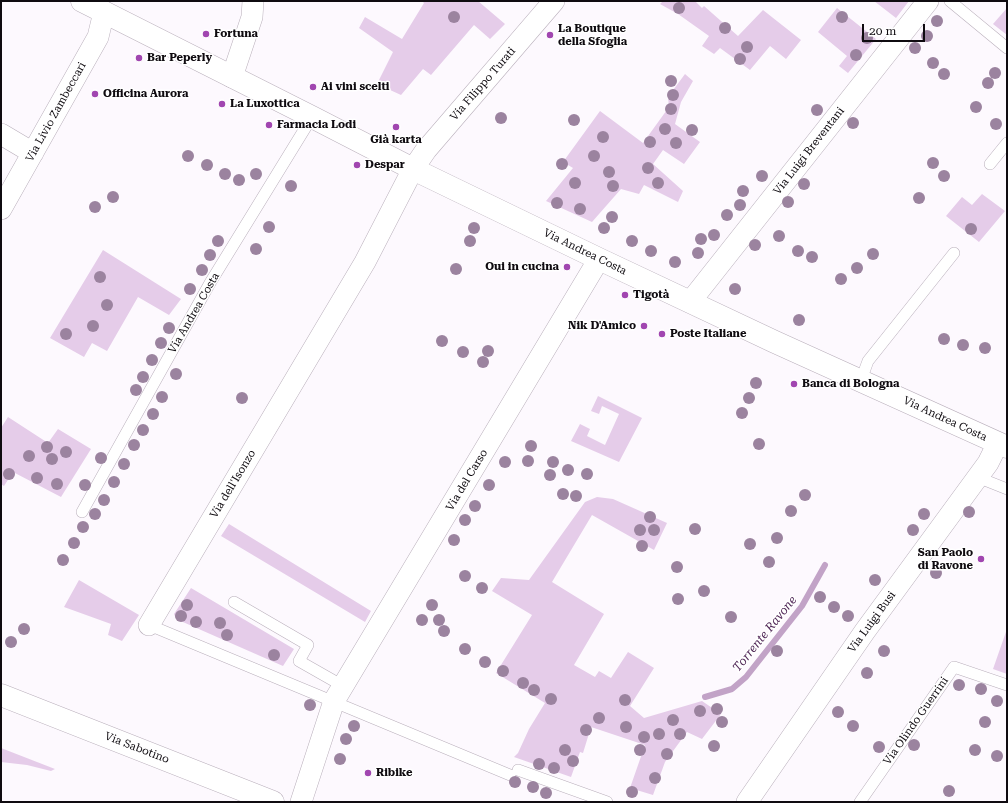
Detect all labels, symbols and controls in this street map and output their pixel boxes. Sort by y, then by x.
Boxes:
scale bar [864,16,927,42]
place label: La Boutique della Sfoglia [558,22,627,48]
text: 20 m [869,24,896,38]
place label: Fortuna [214,27,258,41]
marker: Fortuna [201,29,211,39]
marker: La Boutique della Sfoglia [545,30,555,40]
street label: Via Filippo Turati [448,45,518,123]
place label: Bar Peperly [147,51,212,65]
marker: Bar Peperly [134,53,144,63]
street label: Via Livio Zambeccari [23,60,89,164]
place label: Ai vini scelti [321,80,390,94]
marker: Ai vini scelti [308,82,318,92]
place label: Officina Aurora [103,87,188,101]
marker: Officina Aurora [90,89,100,99]
place label: La Luxottica [230,97,300,111]
marker: La Luxottica [217,99,227,109]
street label: Via Luigi Breventani [771,105,847,197]
place label: Farmacia Lodi [277,118,356,132]
marker: Farmacia Lodi [264,120,274,130]
marker: Già karta [391,122,401,132]
place label: Già karta [370,133,422,147]
place label: Despar [365,158,405,172]
marker: Despar [352,160,362,170]
street label: Via Andrea Costa [541,226,629,278]
place label: Oui in cucina [485,260,559,274]
marker: Oui in cucina [562,262,572,272]
street label: Via Andrea Costa [166,270,222,356]
place label: Tigotà [633,288,669,302]
marker: Tigotà [620,290,630,300]
place label: Nik D'Amico [568,319,636,333]
marker: Nik D'Amico [639,321,649,331]
place label: Poste Italiane [670,327,746,341]
marker: Poste Italiane [657,329,667,339]
place label: Banca di Bologna [802,377,900,391]
marker: Banca di Bologna [789,379,799,389]
street label: Via Andrea Costa [901,394,989,444]
street label: Via dell'Isonzo [207,447,259,521]
street label: Via del Carso [443,447,491,513]
place label: San Paolo di Ravone [918,546,973,572]
marker: San Paolo di Ravone [976,554,986,564]
street label: Via Luigi Busi [845,589,899,655]
water label: Torrente Ravone [730,593,800,675]
street label: Via Olindo Guerrini [881,675,951,767]
street label: Via Sabotino [103,730,171,766]
place label: Ribike [376,766,412,780]
marker: Ribike [363,768,373,778]

